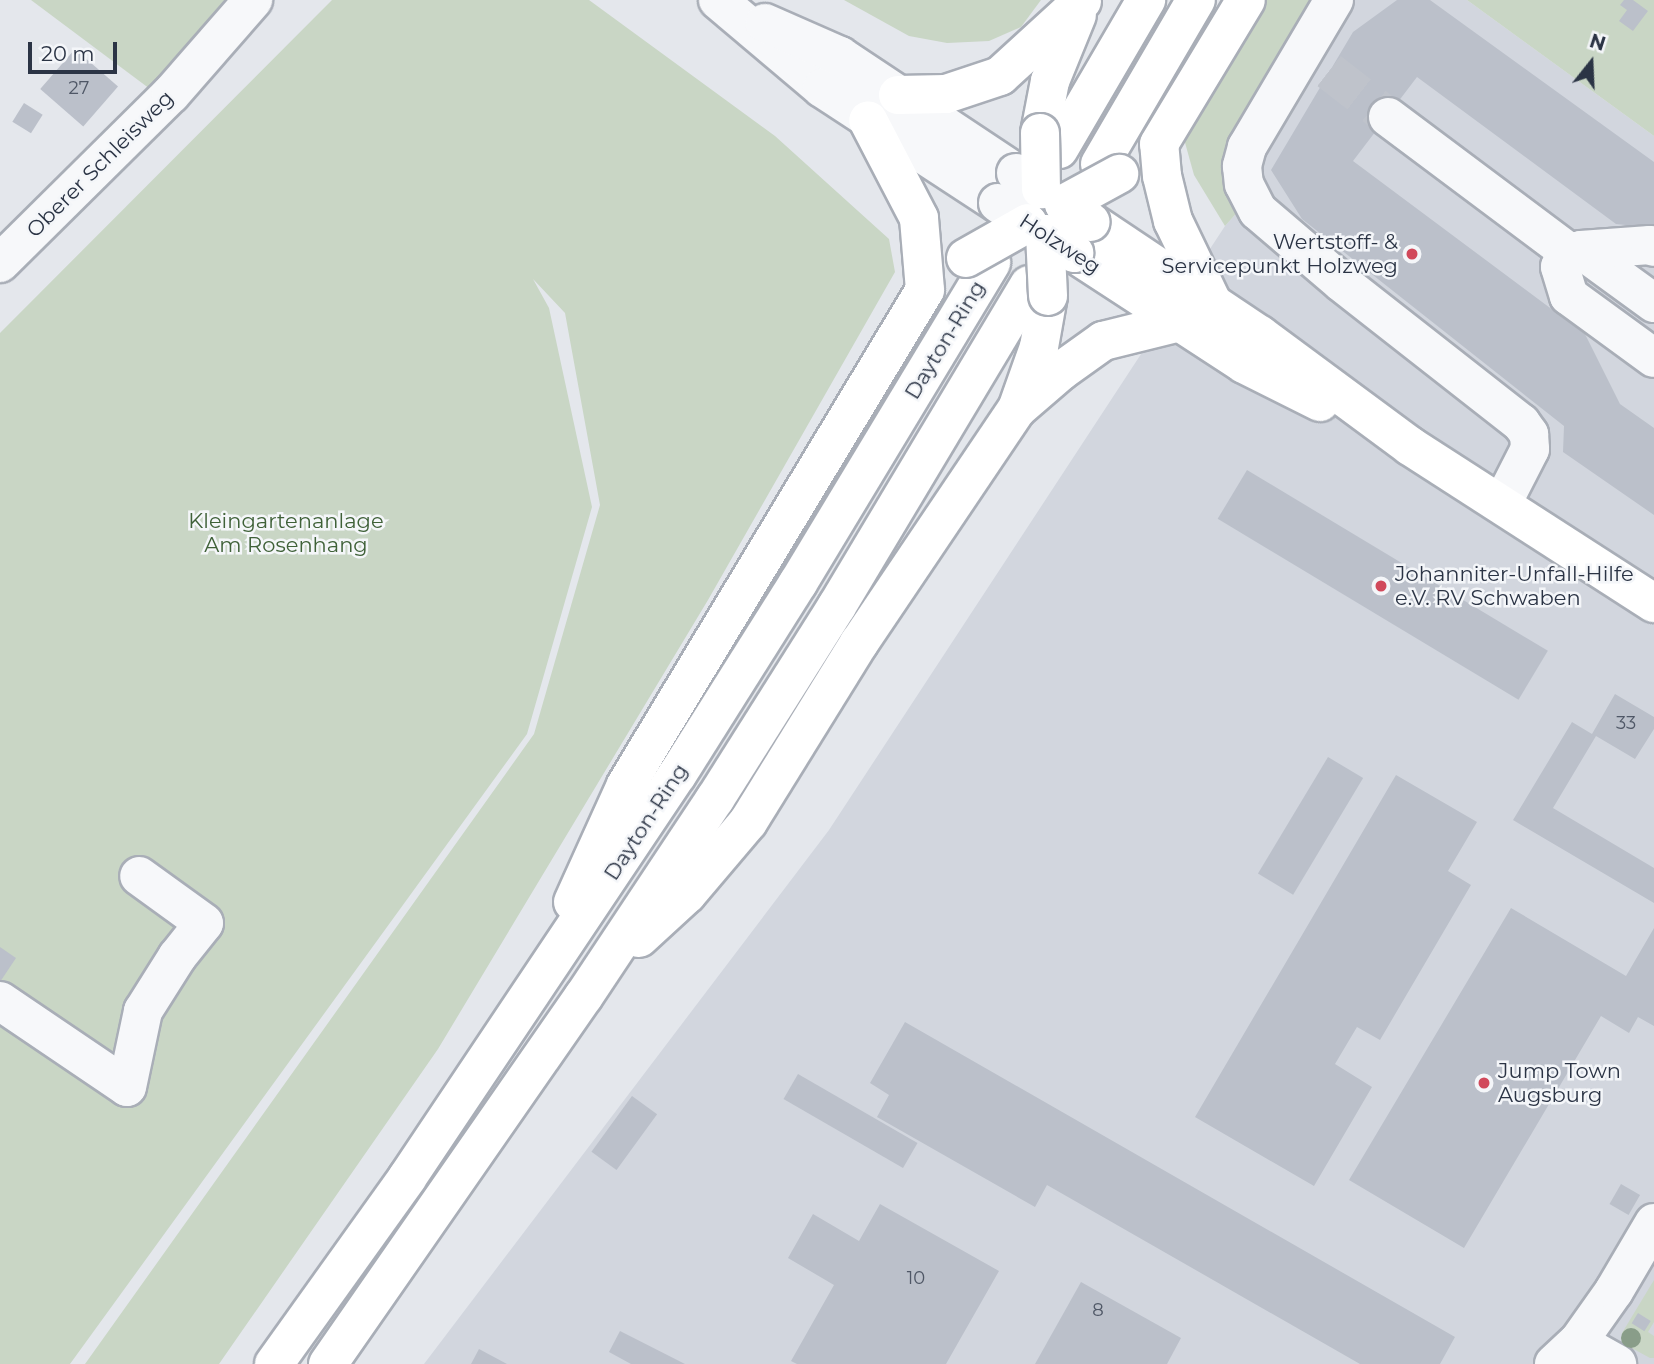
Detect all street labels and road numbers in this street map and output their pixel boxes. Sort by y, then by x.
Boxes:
street label: Oberer Schleisweg [21,85,179,243]
street label: Holzweg [1015,208,1105,280]
street label: Dayton-Ring [900,276,990,404]
street label: Dayton-Ring [599,759,693,885]

